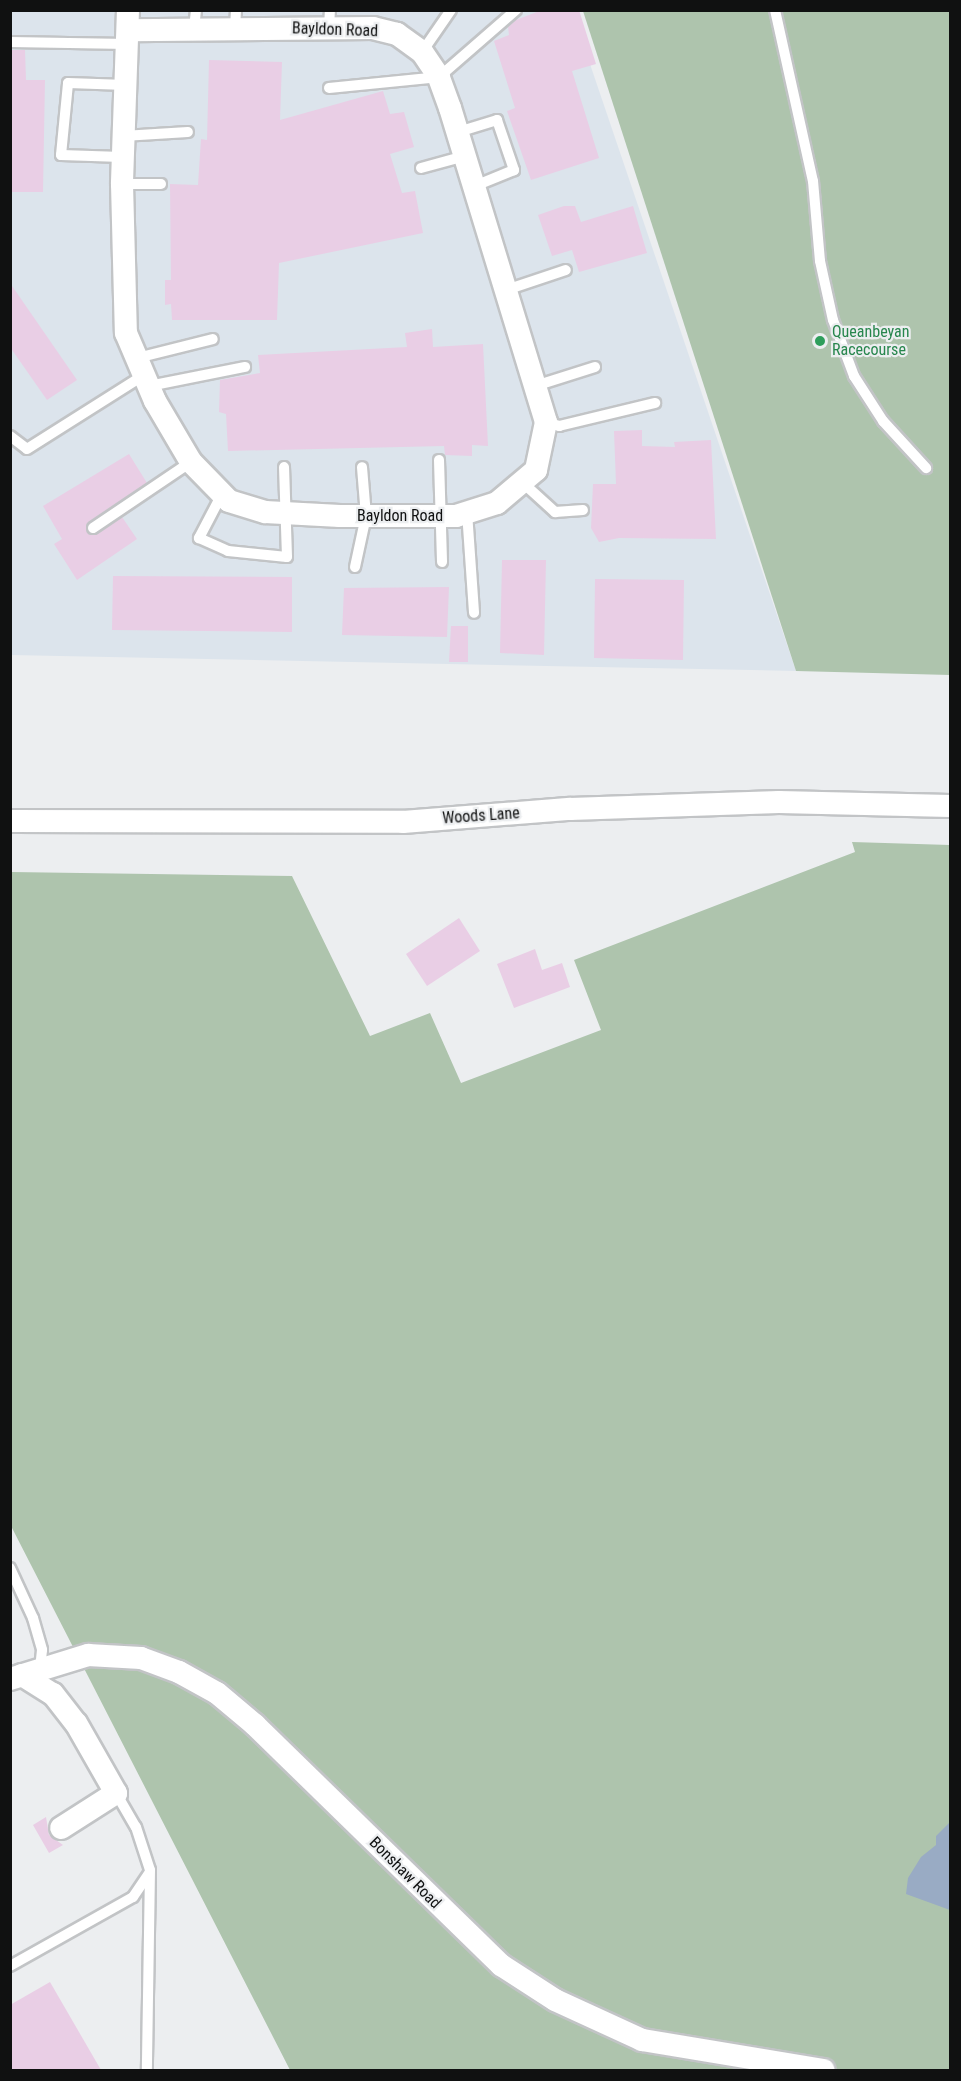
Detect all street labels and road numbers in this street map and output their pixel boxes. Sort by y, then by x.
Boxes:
street label: Bayldon Road [292,19,378,41]
street label: Bayldon Road [357,506,443,526]
street label: Woods Lane [442,804,520,828]
street label: Bonshaw Road [365,1833,445,1913]

